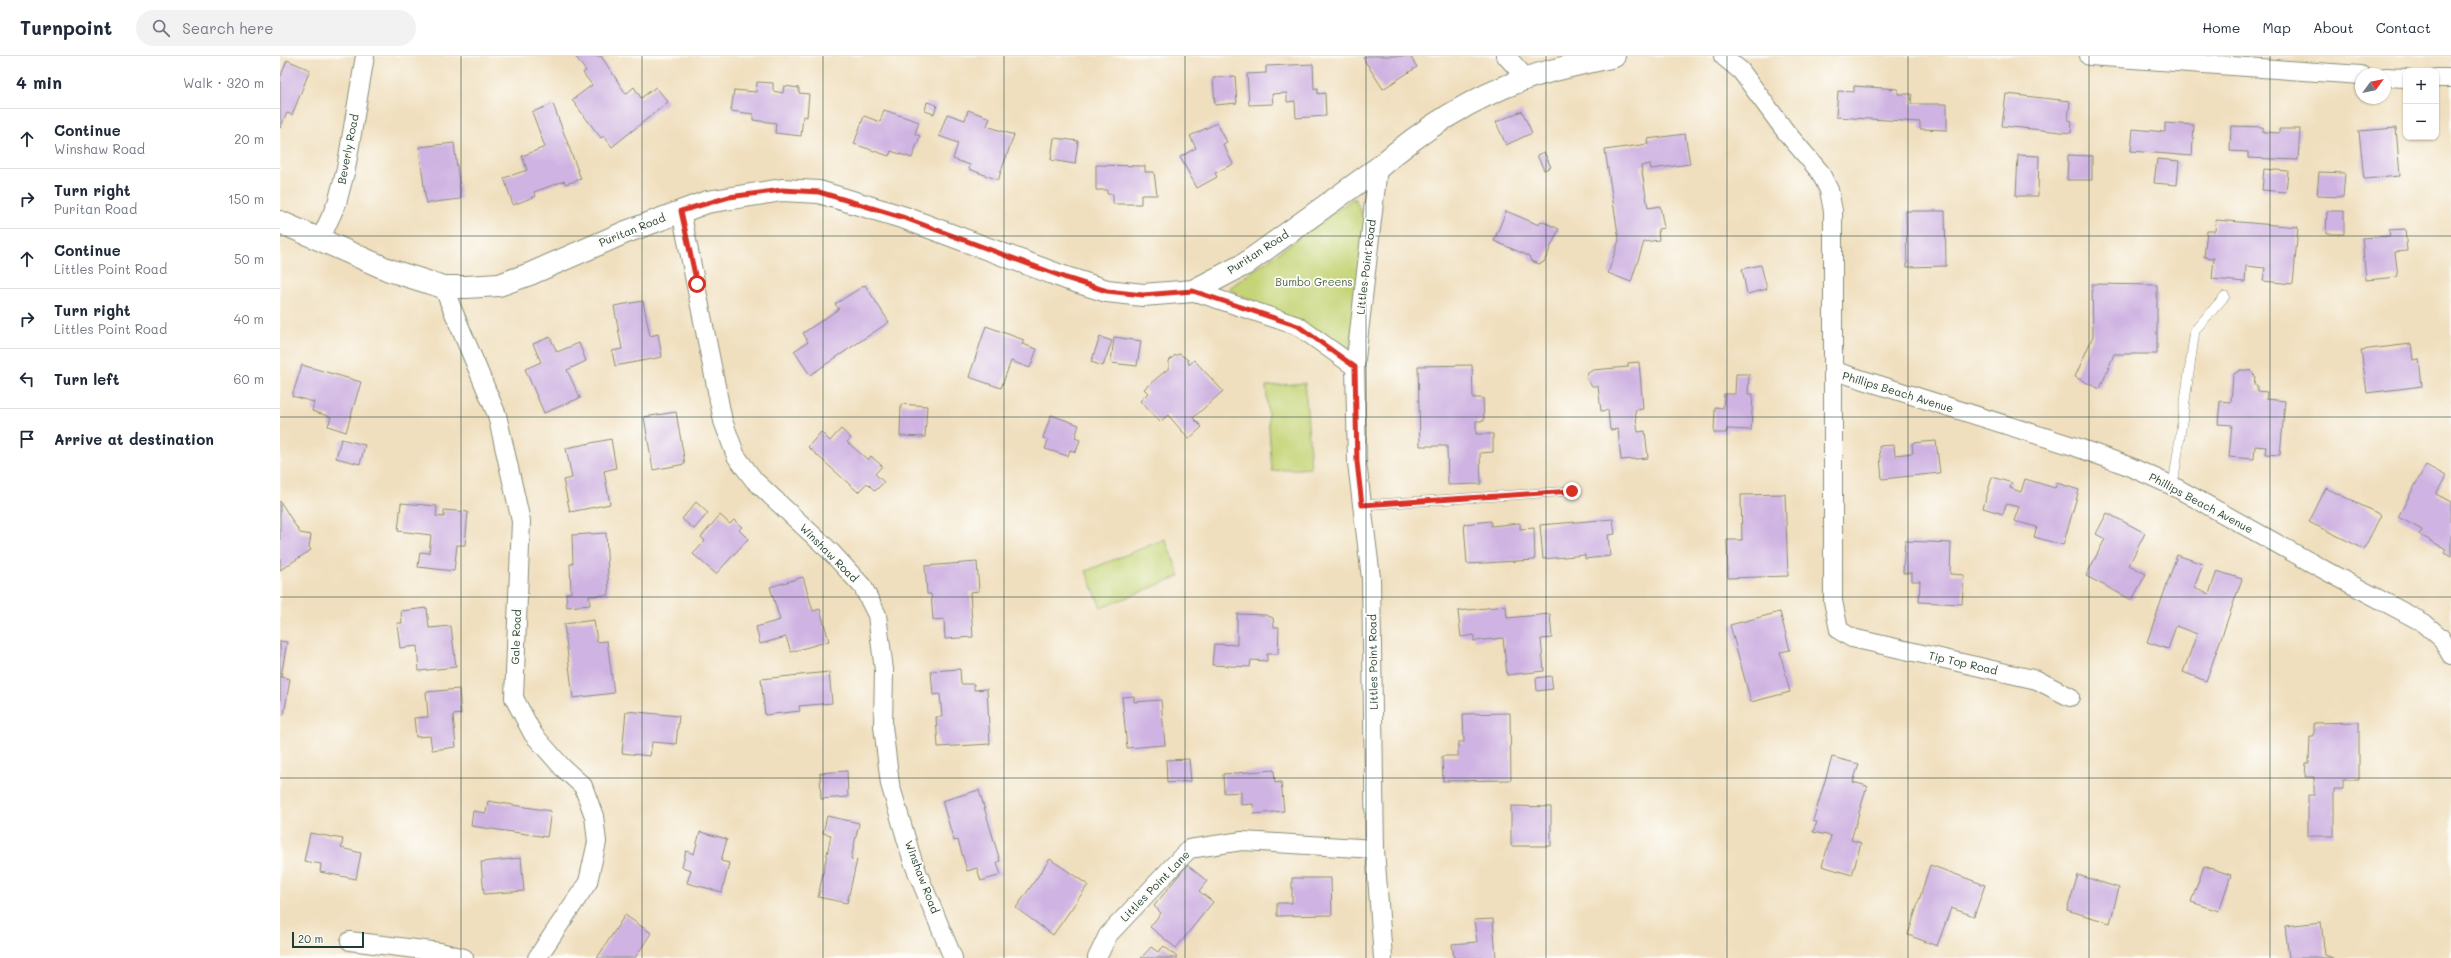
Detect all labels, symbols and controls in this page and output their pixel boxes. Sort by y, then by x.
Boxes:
search box [136,10,416,46]
text: Turnpoint [20,15,112,40]
icon: search [150,17,172,39]
text: Search here [182,18,273,38]
text: Home [2202,18,2240,37]
text: Map [2262,18,2291,37]
text: About [2313,18,2354,37]
text: Contact [2376,18,2431,37]
north arrow [2355,68,2391,104]
map controls [2403,68,2439,140]
button: + [2403,68,2439,104]
text: 4 min [16,71,62,93]
text: Walk · 320 m [183,74,264,91]
button: − [2403,104,2439,140]
street label: Beverly Road [333,112,362,185]
text: Continue [54,120,121,140]
icon: ahead [16,128,38,150]
text: 20 m [234,130,264,147]
text: Winshaw Road [54,140,145,157]
text: Turn right [54,180,131,200]
icon: right [16,188,38,210]
text: 150 m [228,190,264,207]
text: Puritan Road [54,200,137,217]
street label: Puritan Road [596,209,667,250]
street label: Littles Point Road [1352,218,1379,315]
street label: Puritan Road [1224,226,1291,277]
text: Continue [54,240,121,260]
icon: ahead [16,248,38,270]
text: 50 m [234,250,264,267]
text: Littles Point Road [54,260,167,277]
park label: Bumbo Greens [1275,274,1353,289]
route start [688,275,706,293]
text: Turn right [54,300,131,320]
icon: right [16,308,38,330]
text: 40 m [234,310,264,327]
text: Littles Point Road [54,320,167,337]
street label: Phillips Beach Avenue [1841,367,1956,416]
icon: left [16,368,38,390]
text: Turn left [54,369,119,389]
text: 60 m [234,370,264,387]
icon: arrive [16,428,38,450]
text: Arrive at destination [54,429,214,449]
street label: Phillips Beach Avenue [2147,469,2256,536]
route end [1563,482,1581,500]
street label: Winshaw Road [797,520,862,585]
street label: Gale Road [507,609,524,665]
street label: Littles Point Road [1364,614,1381,710]
street label: Tip Top Road [1927,647,1999,678]
street label: Winshaw Road [902,838,943,915]
street label: Littles Point Lane [1117,847,1193,925]
scale bar [292,930,364,949]
text: 20 m [298,931,323,946]

